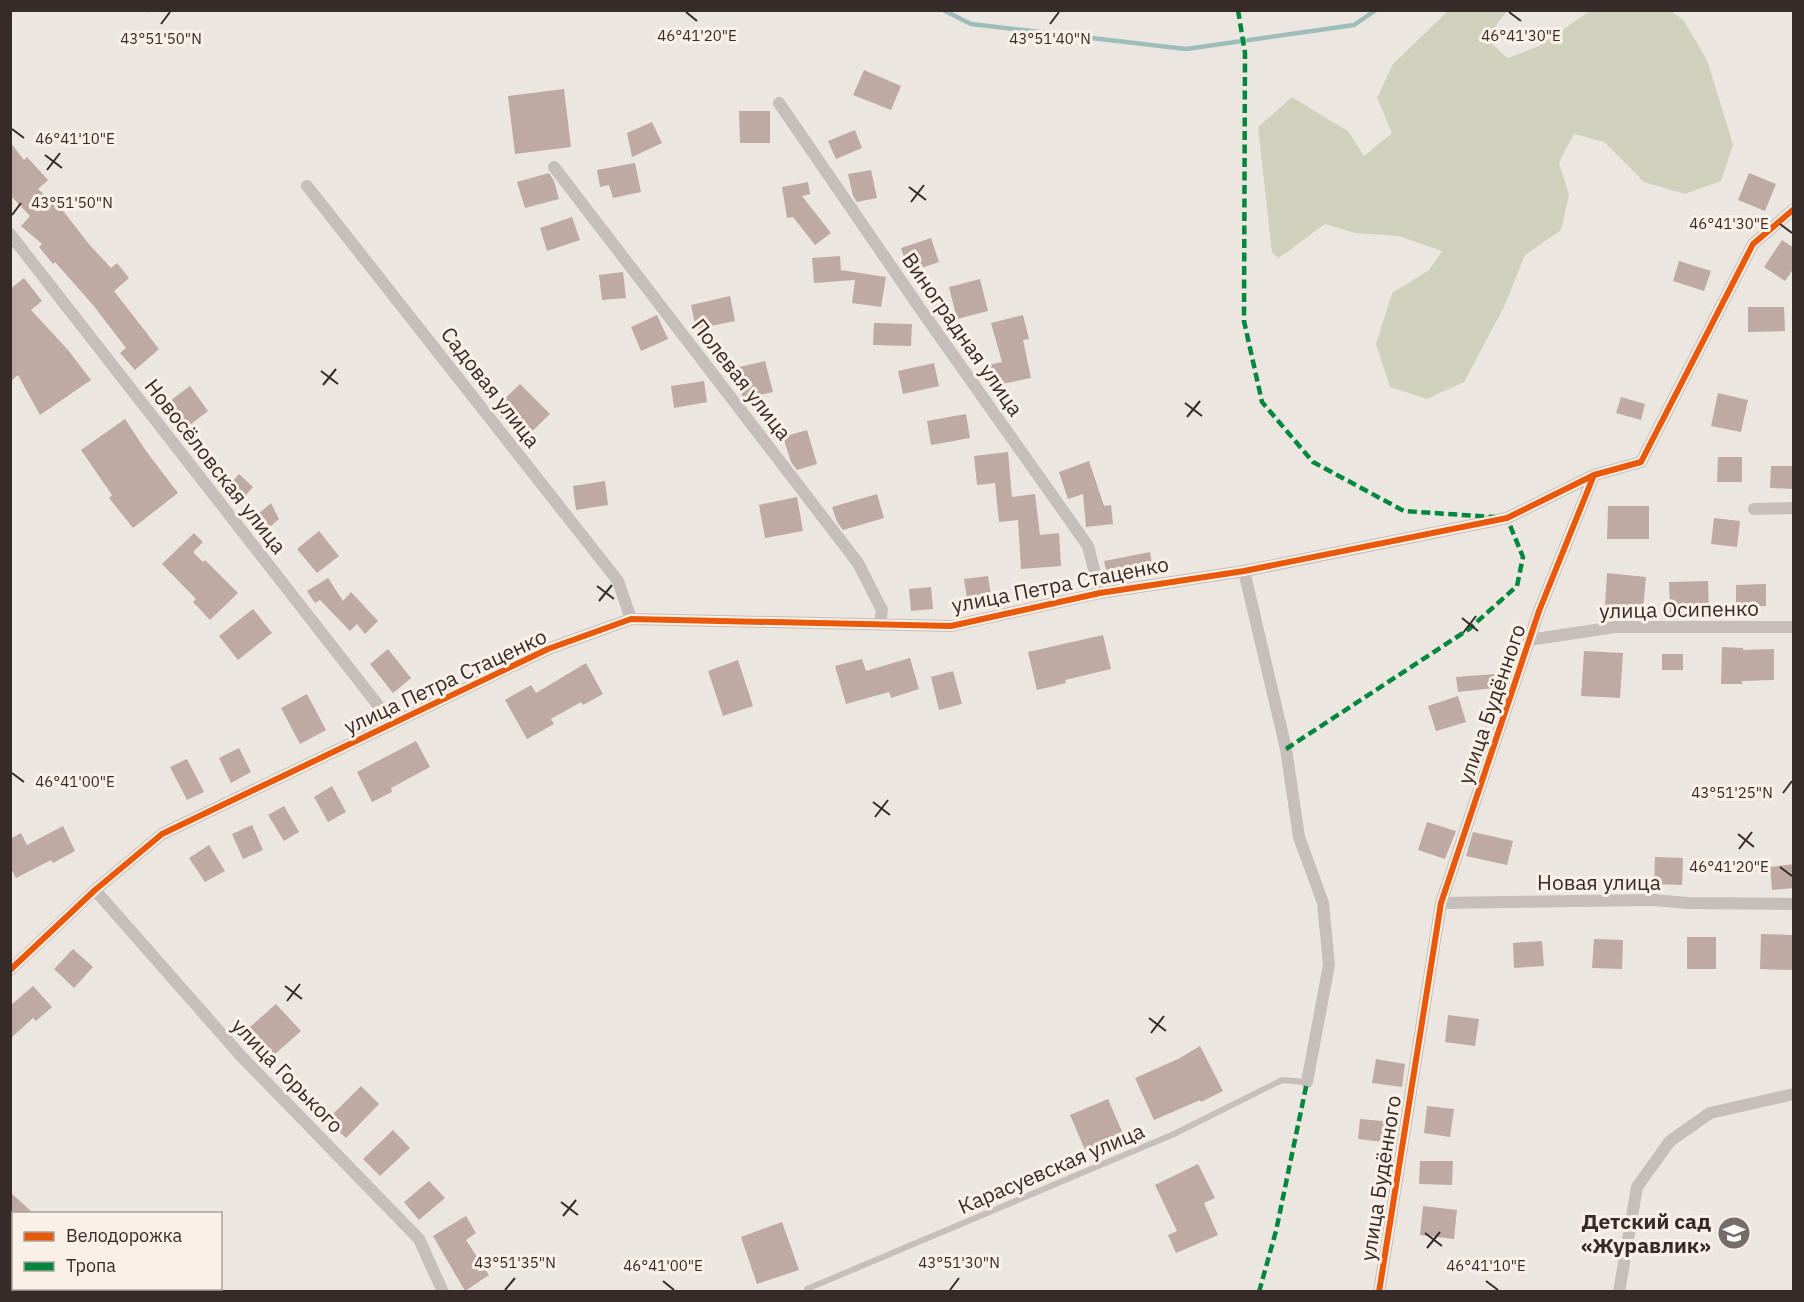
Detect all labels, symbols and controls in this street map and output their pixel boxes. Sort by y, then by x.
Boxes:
text: 46°41'20"E [657,26,737,45]
text: 46°41'30"E [1481,26,1561,45]
text: 43°51'50"N [120,29,202,48]
text: 43°51'40"N [1009,29,1091,48]
text: 46°41'10"E [35,129,115,148]
text: 43°51'50"N [31,193,113,212]
text: 46°41'30"E [1689,214,1769,233]
street label: Виноградная улица [896,247,1030,421]
street label: Полевая улица [686,313,798,445]
street label: Садовая улица [435,321,547,453]
street label: Новосёловская улица [139,373,293,559]
street label: улица Петра Стаценко [949,549,1171,619]
street label: улица Осипенко [1599,594,1759,624]
street label: улица Будённого [1451,620,1531,788]
street label: улица Петра Стаценко [339,622,551,740]
text: 46°41'00"E [35,772,115,791]
text: 43°51'25"N [1691,783,1773,802]
text: 46°41'20"E [1689,857,1769,876]
street label: Новая улица [1537,868,1661,896]
street label: улица Горького [226,1011,350,1139]
street label: улица Будённого [1353,1093,1407,1263]
street label: Карасуевская улица [954,1116,1148,1220]
place label: Детский сад «Журавлик» [1581,1207,1711,1259]
legend [12,1212,222,1290]
school or university icon: Детский сад «Журавлик» [1716,1215,1752,1251]
text: Велодорожка [66,1224,182,1247]
text: 43°51'35"N [474,1253,556,1272]
text: 43°51'30"N [918,1253,1000,1272]
text: Тропа [66,1254,116,1277]
text: 46°41'00"E [623,1256,703,1275]
text: 46°41'10"E [1446,1256,1526,1275]

